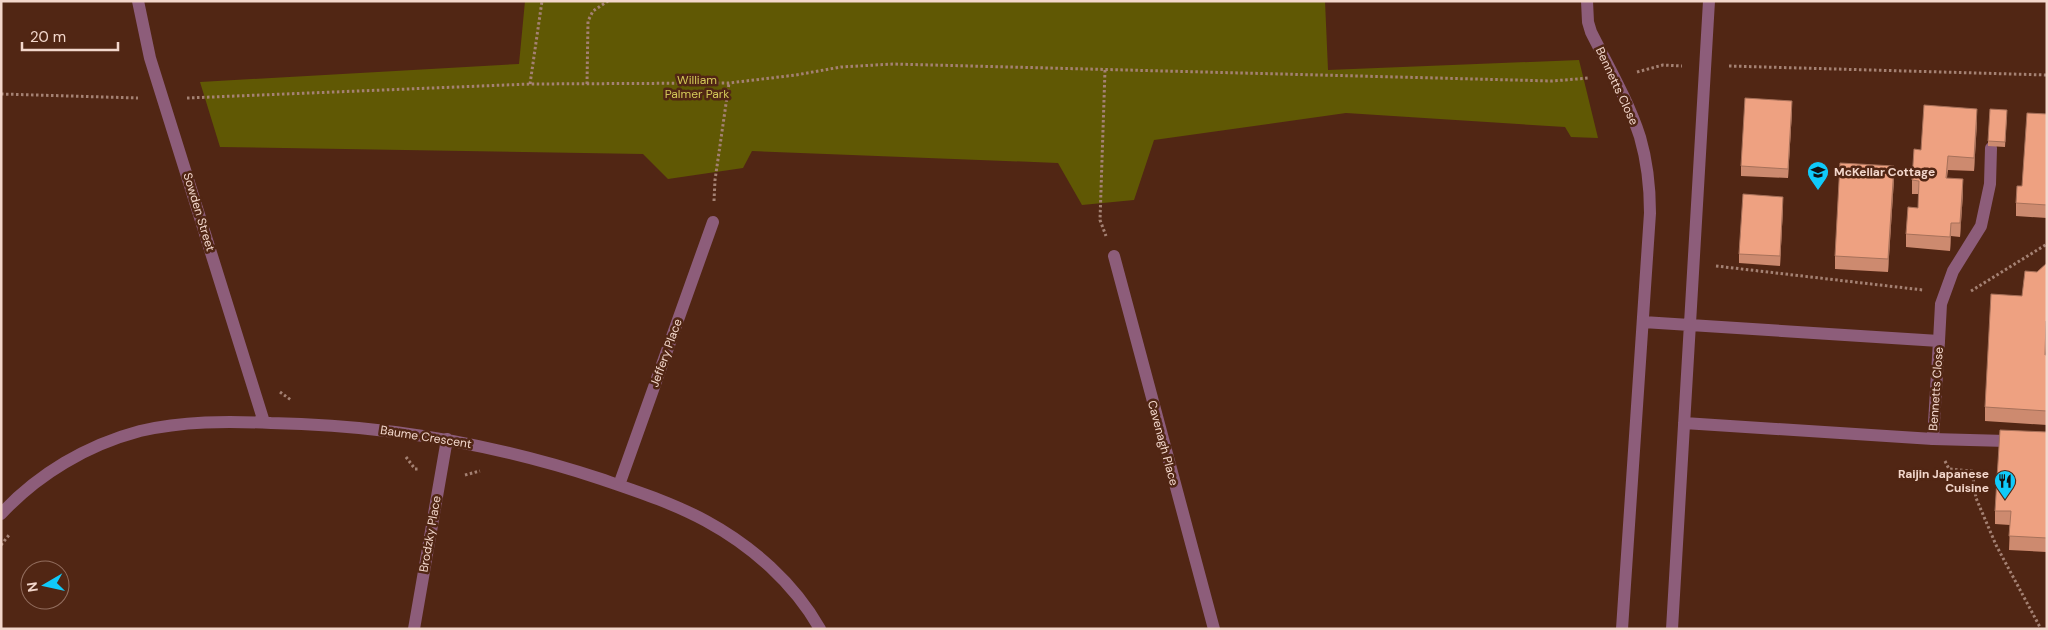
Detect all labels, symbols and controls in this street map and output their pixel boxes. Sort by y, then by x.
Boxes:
scale bar [22,20,119,52]
text: 20 m [30,27,66,47]
street label: Bennetts Close [1592,44,1642,128]
park label: William Palmer Park [665,72,729,102]
school or university icon: McKellar Cottage [1806,160,1830,191]
place label: McKellar Cottage [1834,164,1935,180]
street label: Sowden Street [179,171,219,253]
street label: Jeffery Place [646,316,686,389]
street label: Bennetts Close [1925,346,1947,432]
street label: Cavenagh Place [1144,399,1182,488]
street label: Baume Crescent [379,422,473,452]
place label: Raijin Japanese Cuisine [1898,466,1989,496]
restaurant icon: Raijin Japanese Cuisine [1993,469,2017,500]
street label: Brodzky Place [415,494,445,573]
north arrow [20,560,70,610]
text: N [22,581,42,593]

